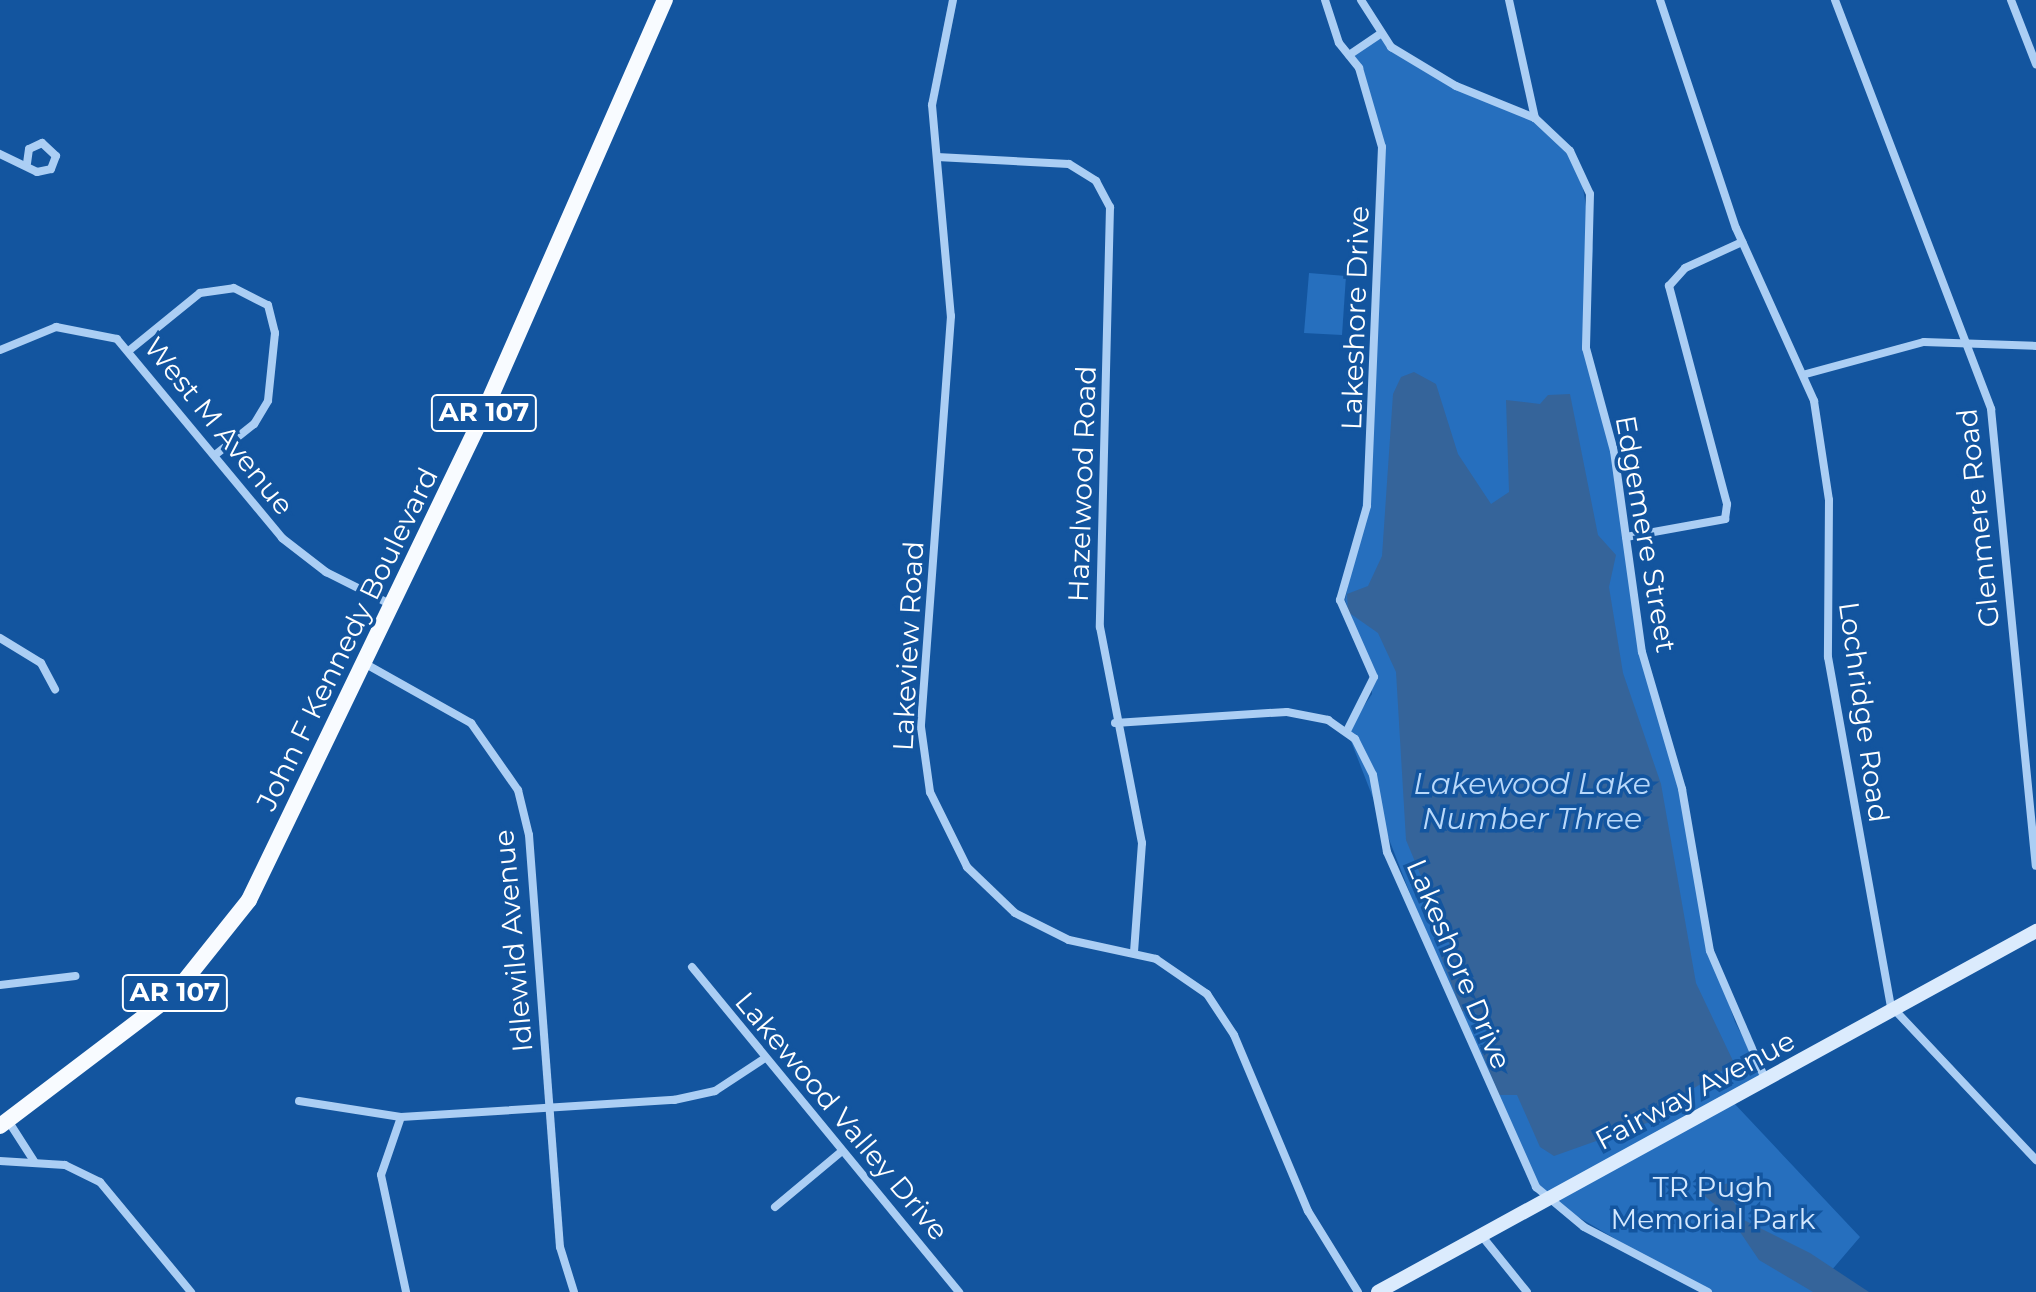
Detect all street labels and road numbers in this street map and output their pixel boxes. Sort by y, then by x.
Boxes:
street label: Lakeshore Drive [1334,205,1376,431]
street label: West M Avenue [137,330,301,522]
street label: Hazelwood Road [1061,365,1103,603]
road number: AR 107 [430,391,538,435]
street label: Glenmere Road [1950,407,2006,629]
street label: Edgemere Street [1609,413,1683,655]
street label: John F Kennedy Boulevard [249,462,445,816]
street label: Lakeview Road [886,540,930,752]
street label: Lochridge Road [1832,600,1896,824]
street label: Idlewild Avenue [487,828,539,1054]
street label: Lakeshore Drive [1400,854,1518,1074]
road number: AR 107 [121,971,229,1015]
street label: Lakewood Valley Drive [728,985,956,1247]
street label: Fairway Avenue [1590,1023,1800,1157]

